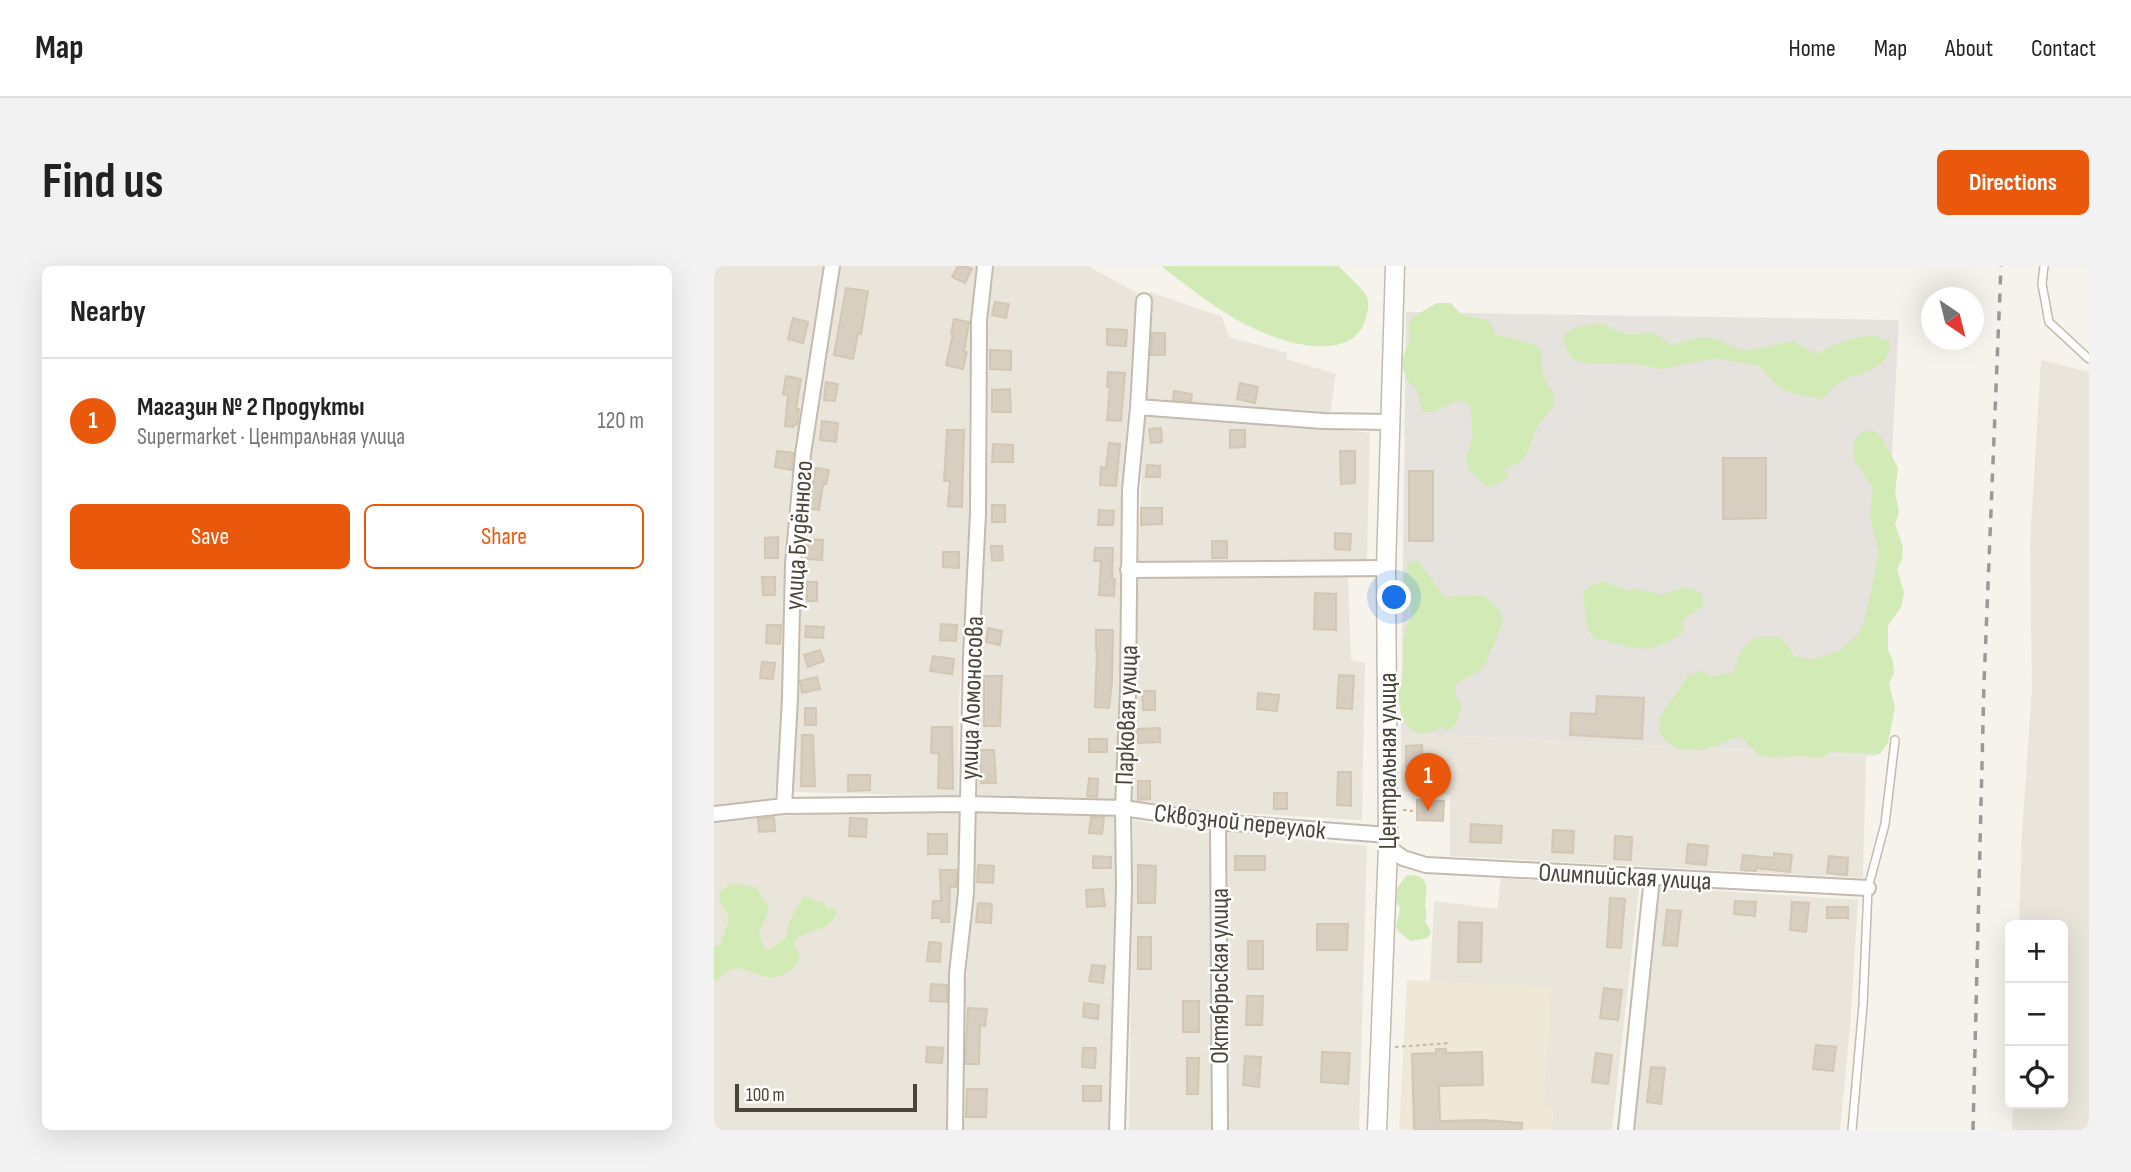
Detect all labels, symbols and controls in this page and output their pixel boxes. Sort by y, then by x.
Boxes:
text: Map [35,28,84,68]
text: Home [1788,34,1836,63]
text: Map [1874,34,1907,63]
text: About [1945,34,1993,63]
text: Contact [2031,34,2096,63]
button: Directions [1937,150,2089,215]
text: Find us [42,153,164,212]
north arrow [1921,287,1984,350]
text: Nearby [70,294,146,330]
text: Магазин № 2 Продукты [137,392,364,423]
text: 1 [88,407,98,435]
text: 120 m [598,407,644,435]
text: Supermarket · Центральная улица [137,423,405,451]
street label: улица Будённого [779,459,820,611]
button: Save [70,504,350,569]
button: Share [364,504,644,569]
your location [1377,580,1411,614]
street label: улица Ломоносова [954,616,991,781]
street label: Парковая улица [1110,644,1145,786]
street label: Центральная улица [1373,673,1404,849]
pin: 1 [1405,753,1451,811]
street label: Сквозной переулок [1152,798,1327,847]
street label: Олимпийская улица [1538,857,1712,898]
street label: Октябрьская улица [1205,888,1236,1064]
map controls [2005,920,2068,1109]
button: + [2005,920,2068,983]
button: − [2005,983,2068,1046]
button: locate [2005,1046,2068,1109]
scale bar [735,1081,917,1113]
text: 100 m [746,1084,785,1107]

